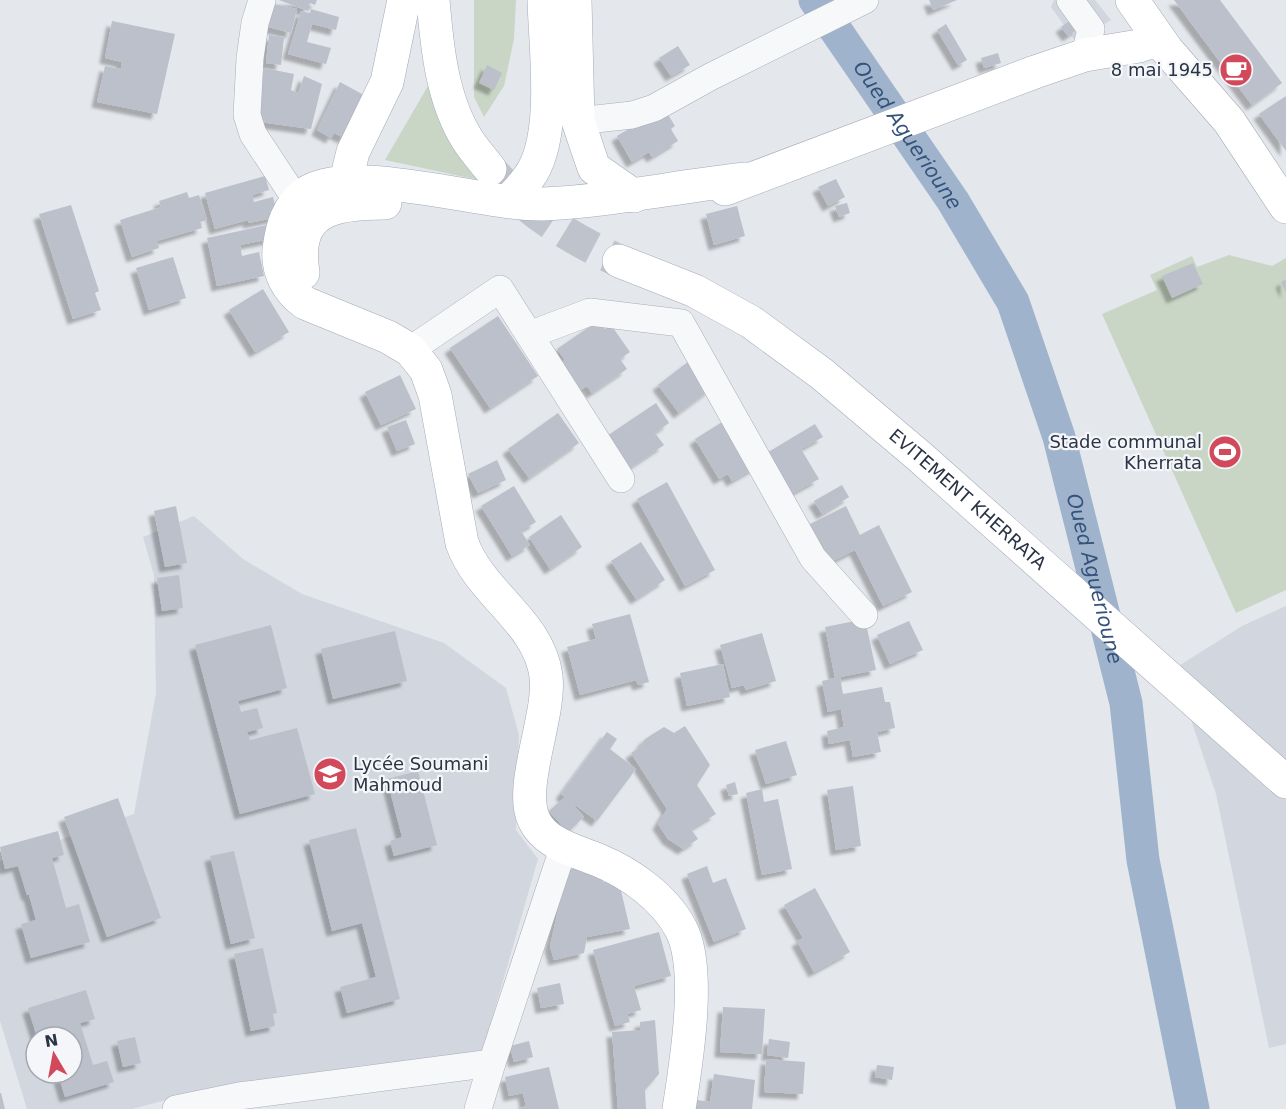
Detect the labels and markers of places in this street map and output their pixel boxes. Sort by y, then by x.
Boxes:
cafe icon: 8 mai 1945 [1218,52,1254,88]
place label: 8 mai 1945 [1111,59,1213,80]
place label: Stade communal Kherrata [1049,431,1202,473]
sports icon: Stade communal Kherrata [1207,434,1243,470]
place label: Lycée Soumani Mahmoud [353,753,489,795]
school or university icon: Lycée Soumani Mahmoud [312,756,348,792]

